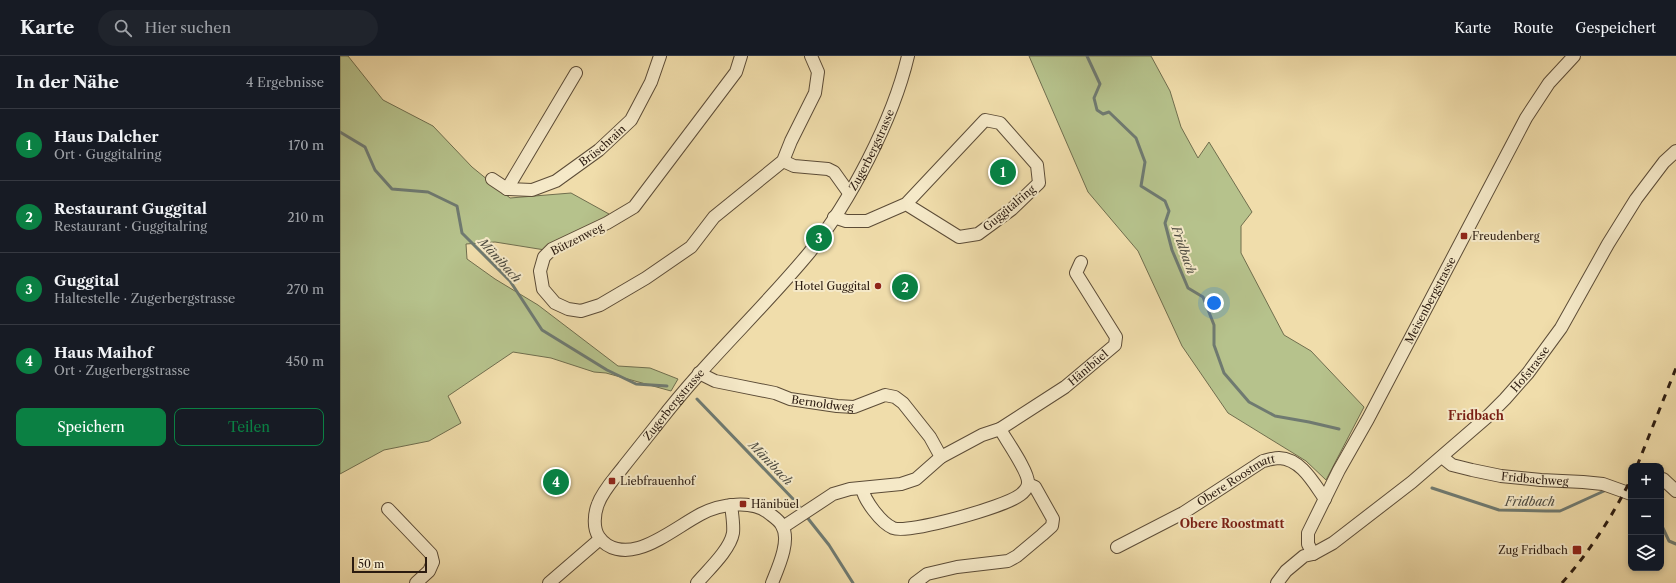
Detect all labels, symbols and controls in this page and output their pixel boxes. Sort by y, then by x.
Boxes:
search box [98,10,378,46]
text: Karte [20,16,74,39]
icon: search [112,17,134,39]
text: Hier suchen [144,18,231,37]
text: Karte [1454,19,1491,37]
text: Route [1513,19,1553,37]
text: Gespeichert [1575,19,1656,37]
text: In der Nähe [16,72,119,92]
text: 4 Ergebnisse [246,74,324,90]
street label: Zugerbergstrasse [846,107,897,193]
street label: Brüschrain [576,122,629,169]
text: Haus Dalcher [54,127,159,146]
text: 1 [26,137,32,153]
text: 170 m [288,137,324,153]
text: Ort · Guggitalring [54,146,161,162]
pin: 1 [990,157,1016,187]
street label: Guggitalring [980,182,1038,234]
text: Restaurant Guggital [54,199,207,218]
text: 2 [25,209,33,225]
text: 210 m [287,209,324,225]
text: Restaurant · Guggitalring [54,218,207,234]
street label: Bützenweg [548,220,606,258]
pin: 3 [806,223,832,253]
water label: Fridbach [1168,223,1199,276]
place label: Freudenberg [1472,229,1540,243]
marker: Freudenberg [1459,231,1469,241]
water label: Mänibach [474,233,525,286]
street label: Meisenbergstrasse [1402,255,1459,346]
text: Guggital [54,271,119,290]
pin: 2 [892,272,918,302]
place label: Hotel Guggital [794,279,871,293]
text: 3 [25,281,33,297]
text: 270 m [286,281,324,297]
marker: Hotel Guggital [873,281,883,291]
text: Haltestelle · Zugerbergstrasse [54,290,235,306]
your location [1204,293,1224,313]
text: Haus Maihof [54,343,153,362]
street label: Hofstrasse [1508,343,1552,395]
street label: Hänibüel [1065,346,1112,388]
text: 4 [25,353,33,369]
text: 450 m [286,353,324,369]
text: Ort · Zugerbergstrasse [54,362,190,378]
street label: Zugerbergstrasse [640,366,707,443]
street label: Bernoldweg [790,392,854,414]
button: Speichern [16,408,166,446]
button: Teilen [174,408,324,446]
district label: Fridbach [1448,408,1505,423]
water label: Mänibach [745,436,796,488]
street label: Obere Roostmatt [1194,451,1276,509]
map controls [1628,463,1664,571]
button: + [1628,463,1664,499]
pin: 4 [543,467,569,497]
street label: Fridbachweg [1501,469,1569,488]
place label: Liebfrauenhof [620,474,697,488]
marker: Liebfrauenhof [607,476,617,486]
water label: Fridbach [1504,494,1555,509]
place label: Hänibüel [751,497,800,511]
marker: Hänibüel [738,499,748,509]
button: − [1628,499,1664,535]
district label: Obere Roostmatt [1180,516,1284,531]
button: layers [1628,535,1664,571]
place label: Zug Fridbach [1498,543,1568,557]
marker: Zug Fridbach [1571,544,1583,556]
scale bar [352,555,427,574]
text: 50 m [358,557,384,571]

